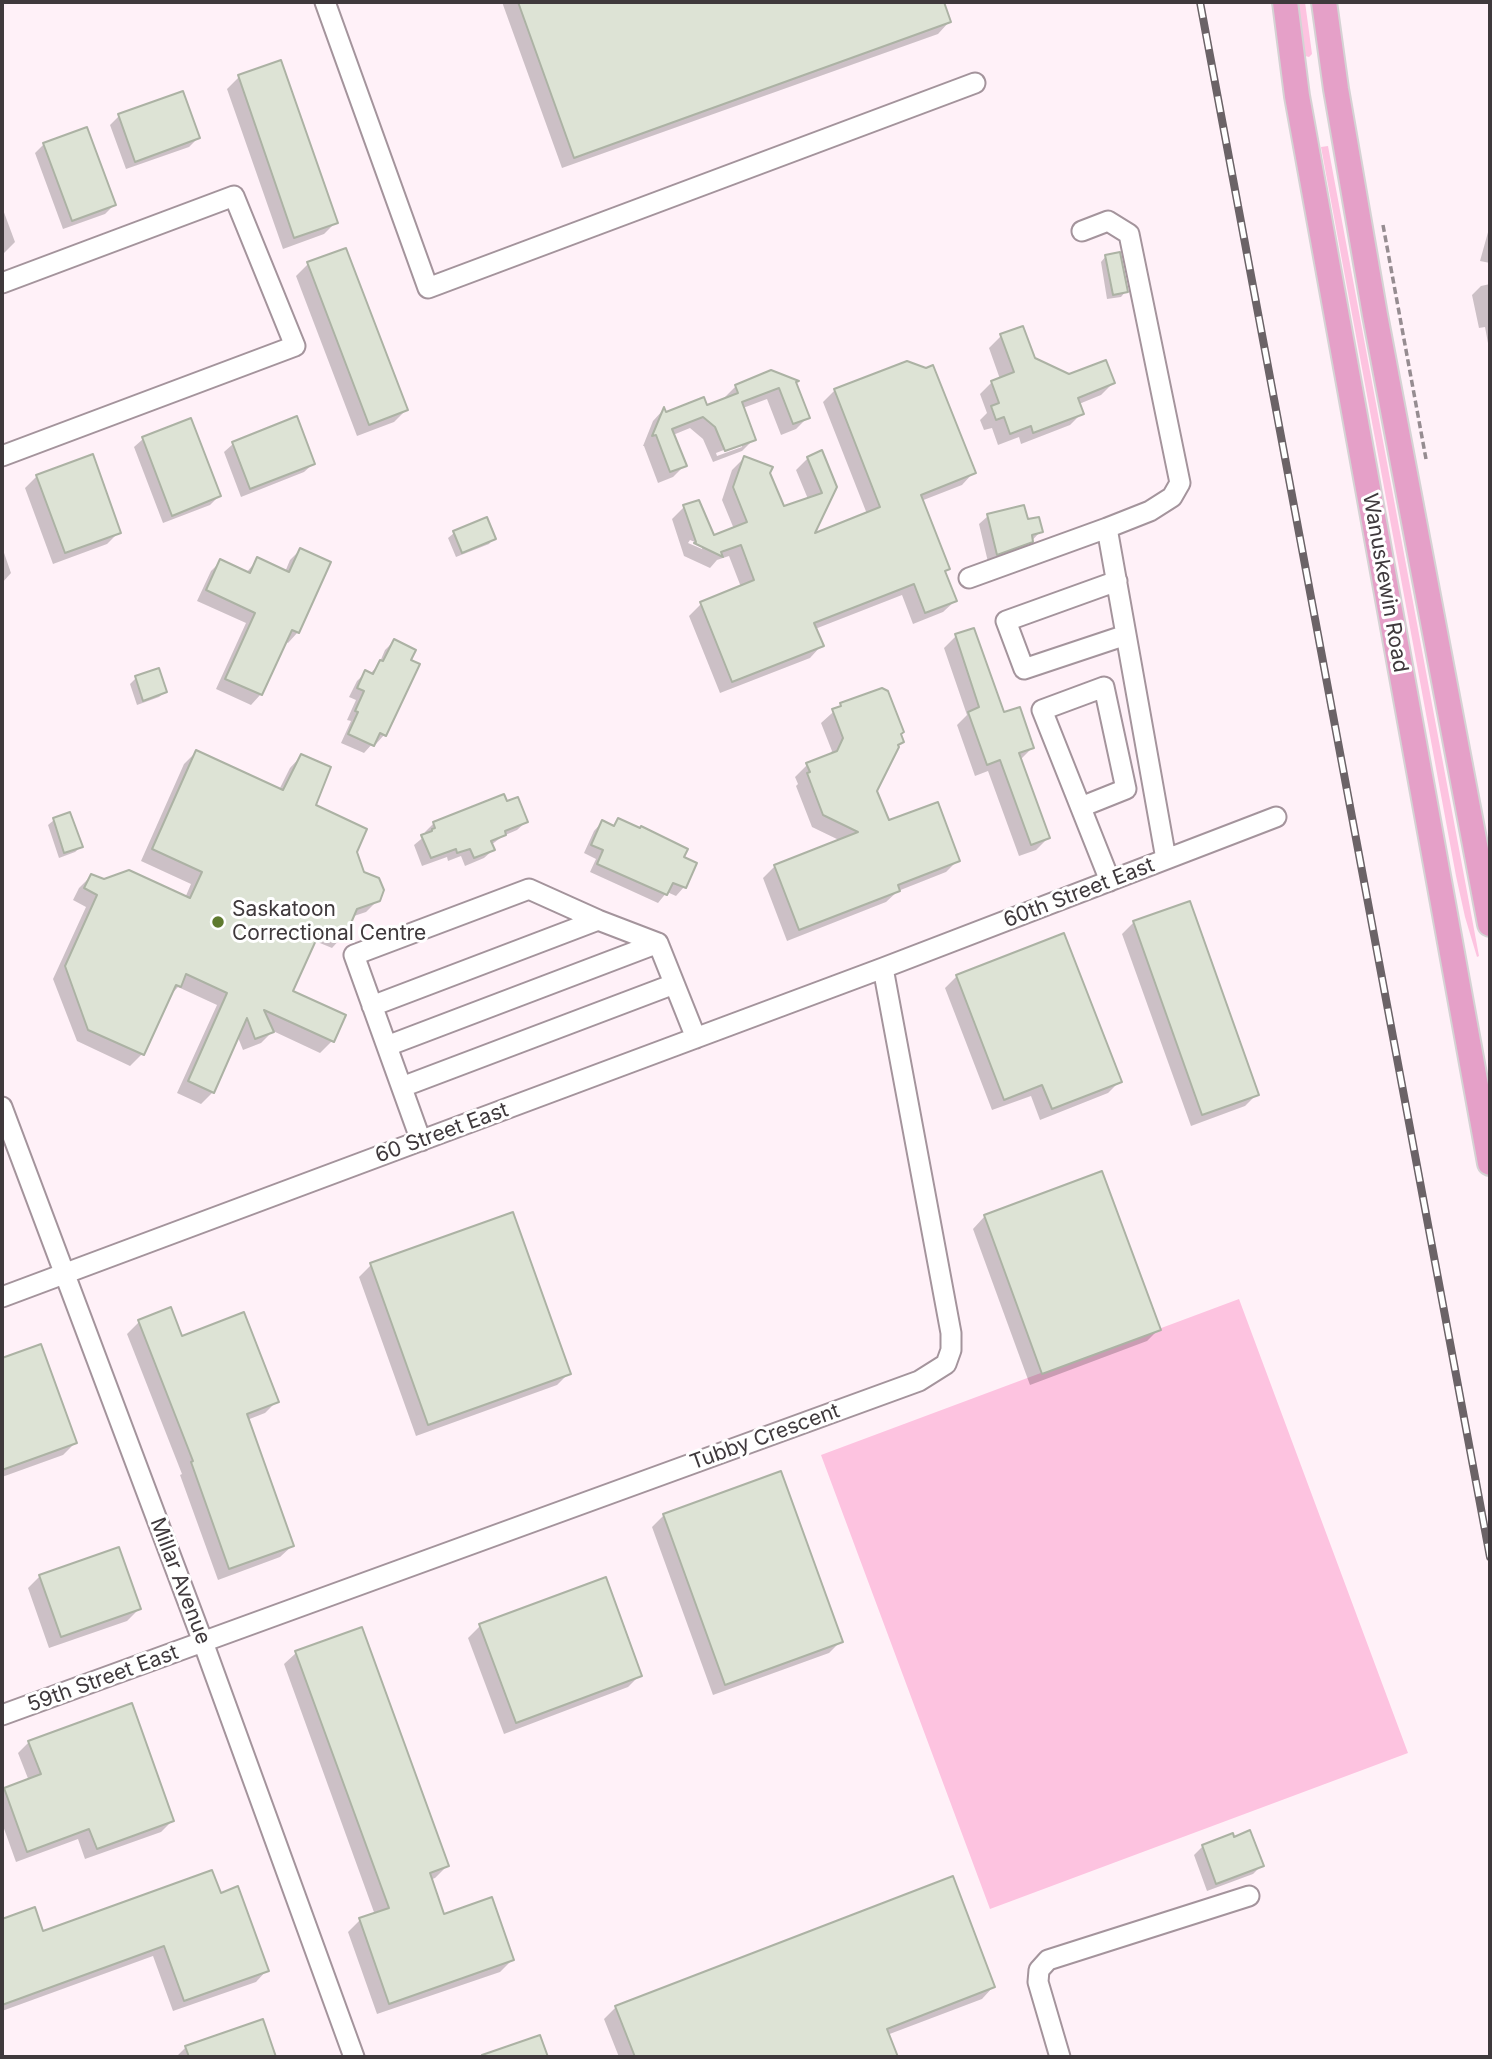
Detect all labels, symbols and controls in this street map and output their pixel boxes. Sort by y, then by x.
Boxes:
street label: Wanuskewin Road [1357,491,1413,675]
street label: 60th Street East [1000,853,1158,933]
place label: Saskatoon Correctional Centre [232,897,426,947]
marker: Saskatoon Correctional Centre [210,914,226,930]
street label: 60 Street East [372,1097,512,1169]
street label: Tubby Crescent [687,1398,843,1476]
street label: Millar Avenue [144,1514,216,1648]
street label: 59th Street East [24,1640,182,1718]

